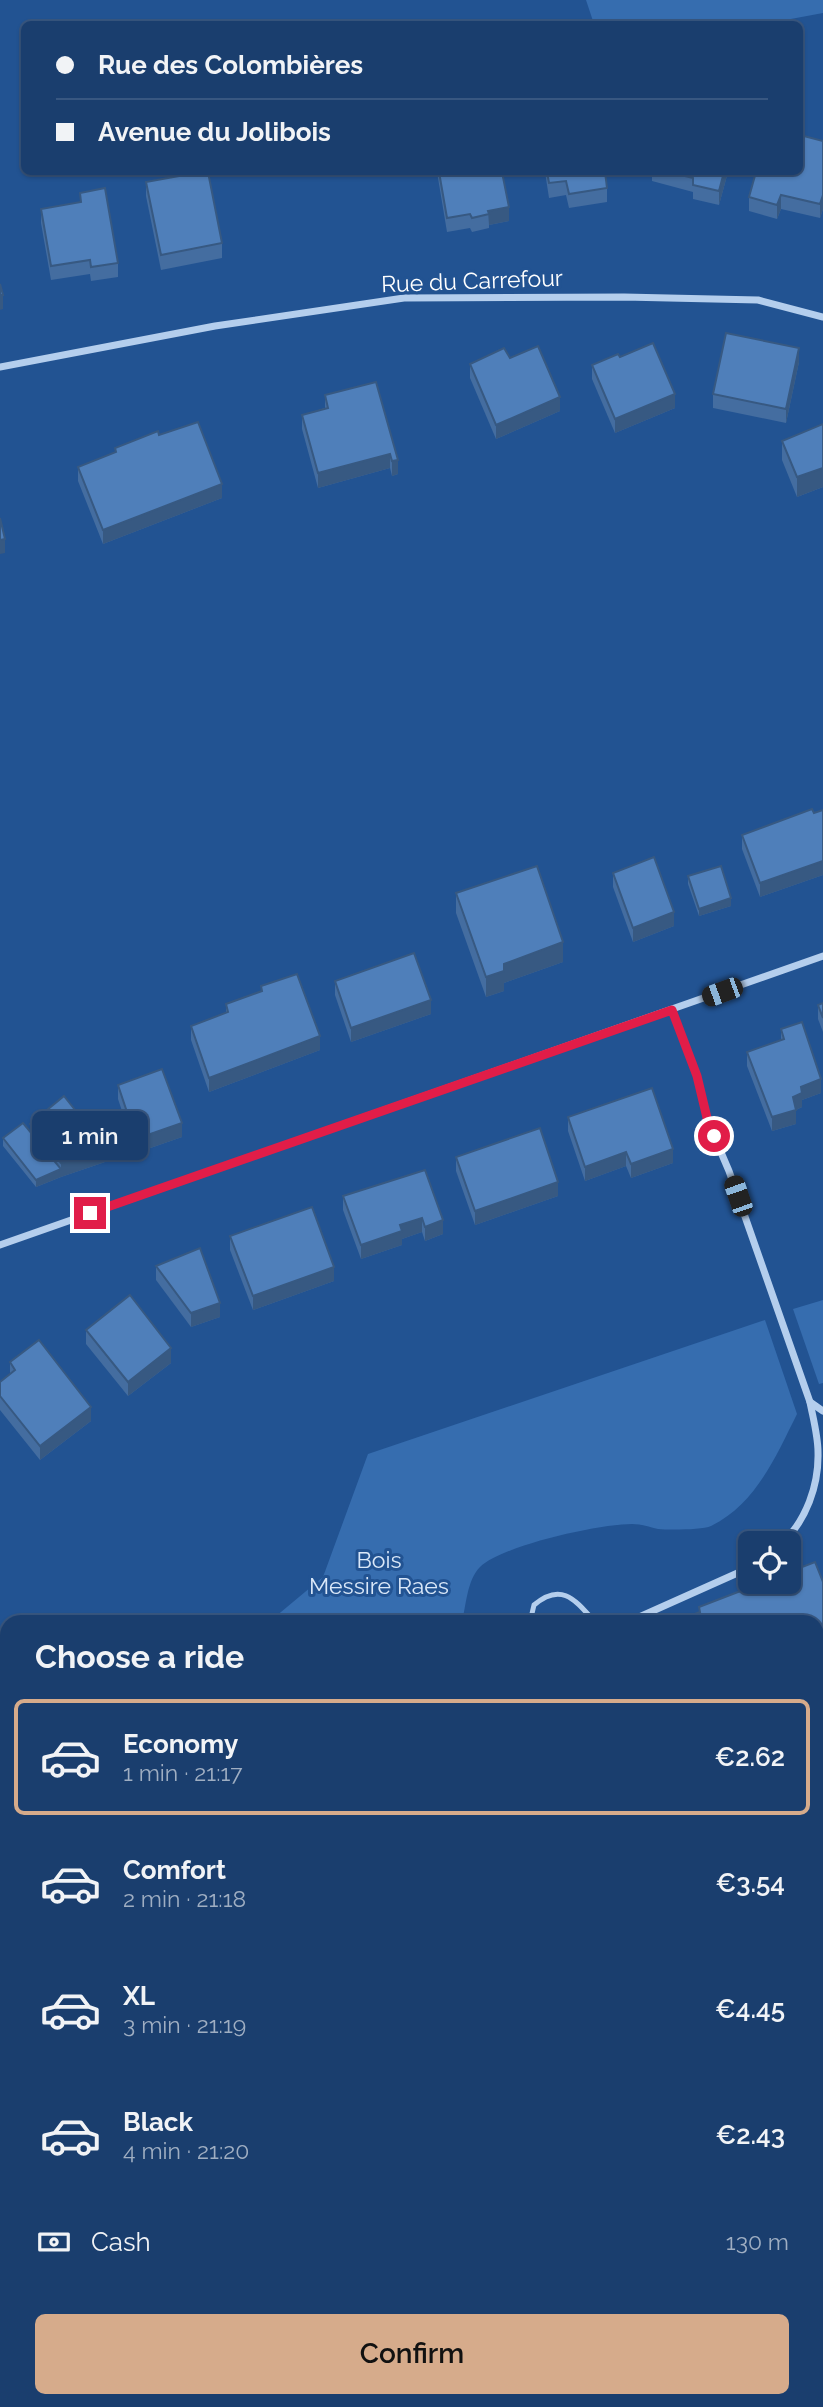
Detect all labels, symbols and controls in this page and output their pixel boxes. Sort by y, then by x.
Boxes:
text: Rue des Colombières [98,50,363,80]
text: Avenue du Jolibois [98,117,331,147]
street label: Rue du Carrefour [381,264,563,297]
car [699,975,746,1009]
callout: 1 min [32,1112,148,1160]
route start [698,1120,730,1152]
text: 1 min [61,1122,119,1149]
car [722,1173,755,1219]
route end [74,1197,106,1229]
map controls [738,1531,801,1594]
button: locate [738,1531,801,1594]
park label: Bois Messire Raes [309,1546,449,1599]
text: Choose a ride [35,1638,244,1675]
icon: car [39,1726,102,1789]
text: Economy [123,1729,238,1759]
text: €2.62 [714,1742,785,1772]
text: 1 min · 21:17 [123,1759,243,1786]
icon: car [39,1852,102,1915]
text: Comfort [123,1855,226,1885]
text: €3.54 [715,1868,785,1898]
text: 2 min · 21:18 [123,1885,246,1912]
icon: car [39,1978,102,2041]
text: XL [123,1981,155,2011]
text: €4.45 [715,1994,785,2024]
text: 3 min · 21:19 [123,2011,246,2038]
icon: car [39,2104,102,2167]
text: Black [123,2107,193,2137]
text: €2.43 [716,2120,785,2150]
text: 4 min · 21:20 [123,2137,249,2164]
icon: cash [35,2223,73,2261]
text: Cash [91,2227,151,2257]
text: 130 m [726,2228,789,2255]
button: Confirm [35,2314,789,2394]

